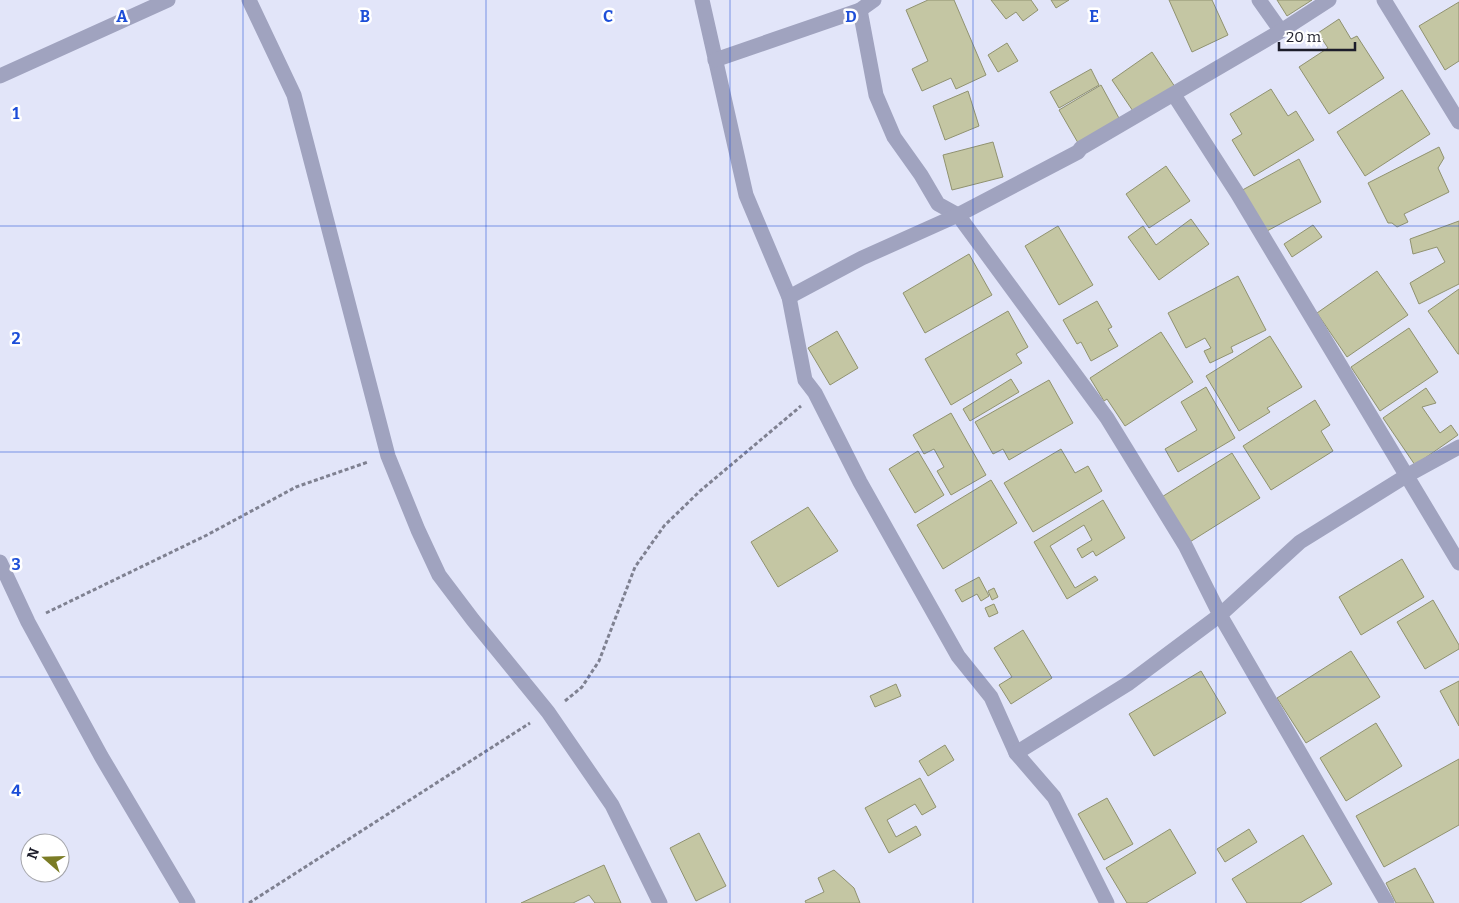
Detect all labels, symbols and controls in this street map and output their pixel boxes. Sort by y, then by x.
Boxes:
text: A [116,7,128,26]
text: B [360,7,370,26]
text: C [603,7,613,26]
text: D [845,7,857,26]
text: E [1089,7,1099,26]
scale bar [1279,20,1355,52]
text: 20 m [1286,28,1322,46]
text: 1 [13,104,20,123]
text: 2 [11,329,21,348]
text: 3 [11,555,21,574]
text: 4 [11,781,21,800]
north arrow [20,833,70,883]
text: N [23,846,43,862]

